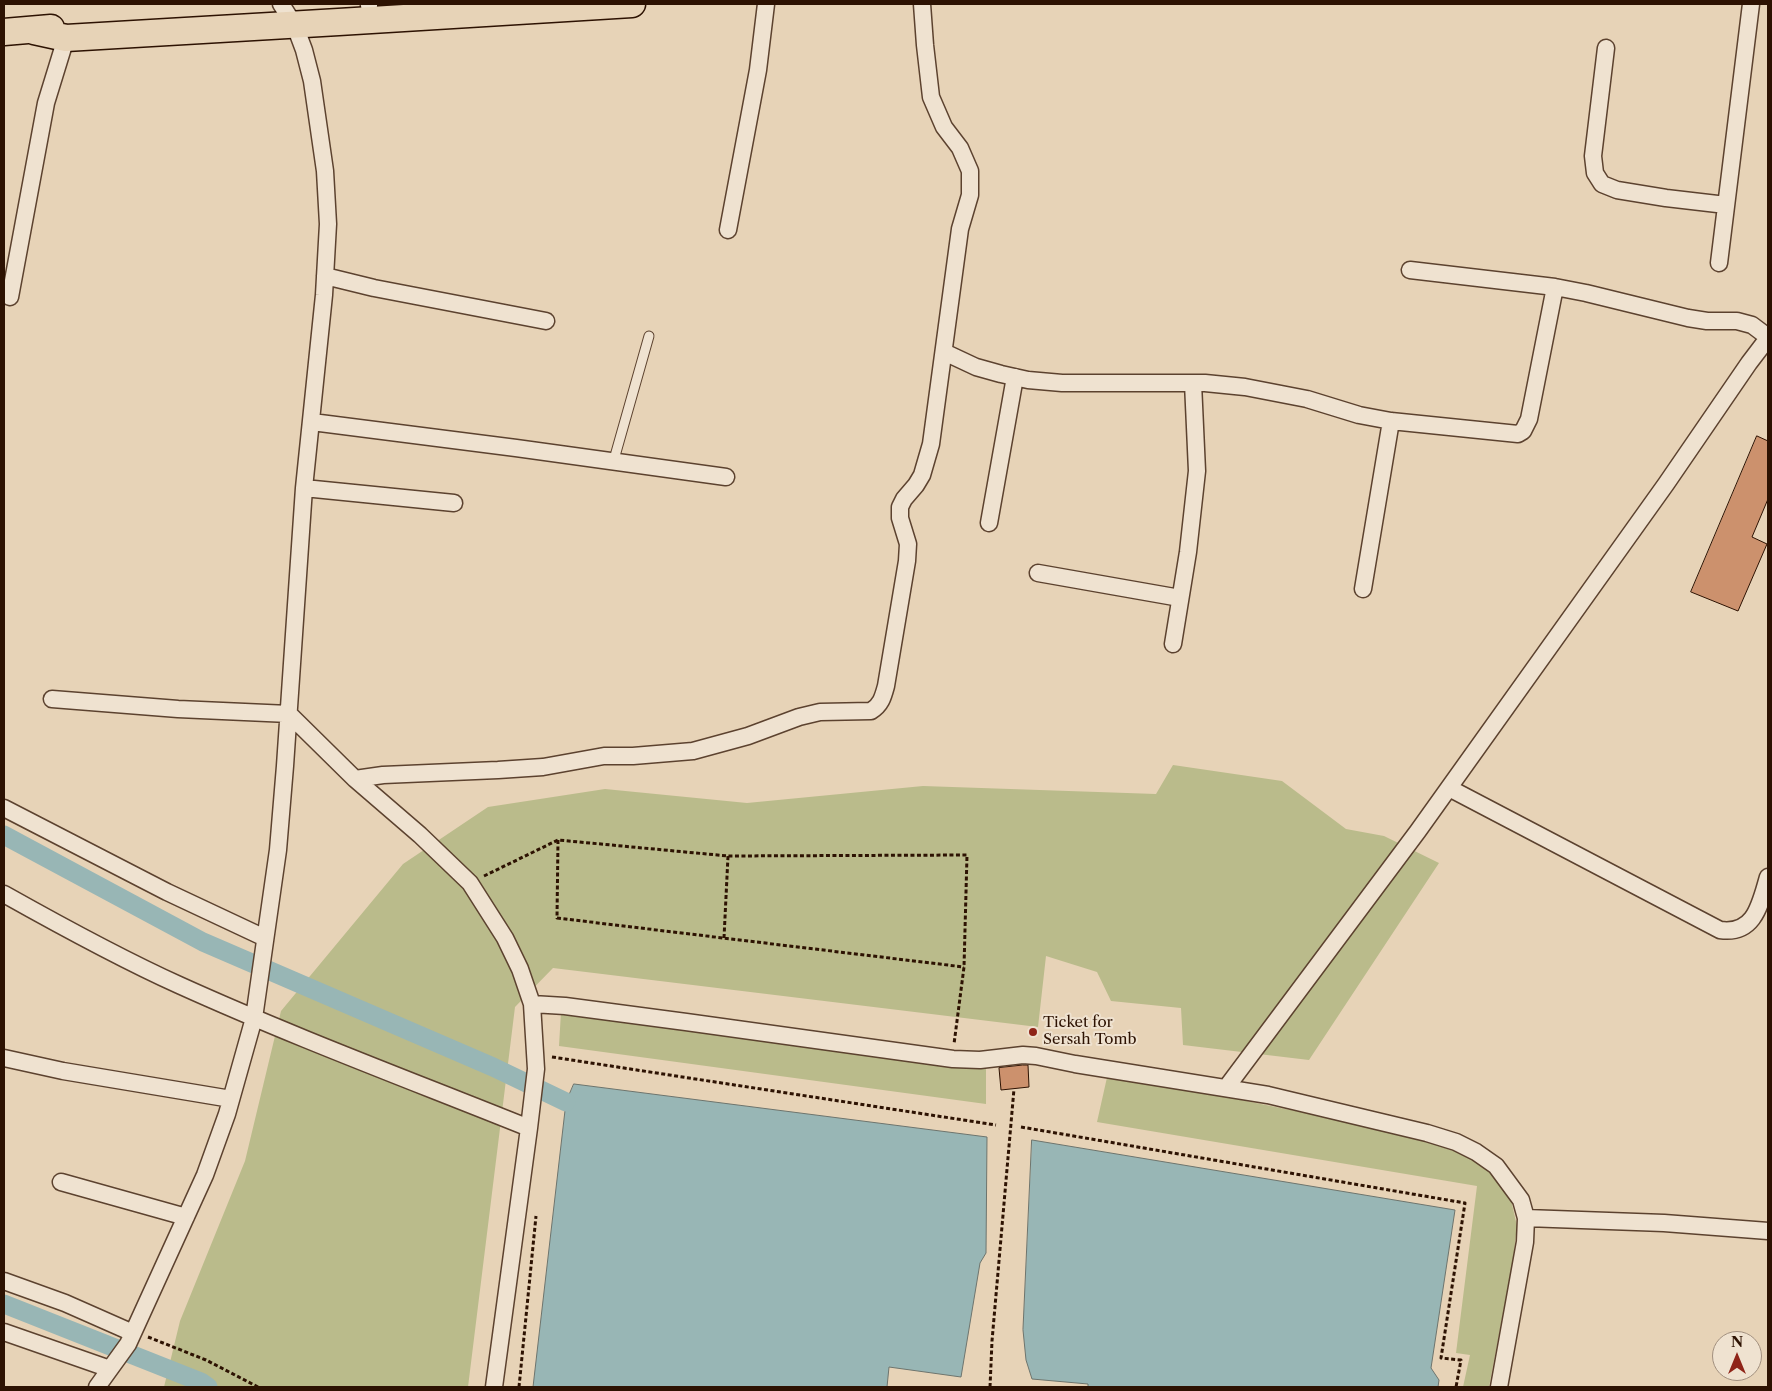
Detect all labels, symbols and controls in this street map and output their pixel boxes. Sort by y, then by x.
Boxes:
place label: Ticket for Sersah Tomb [1043,1014,1137,1049]
marker: Ticket for Sersah Tomb [1027,1026,1039,1038]
north arrow [1712,1331,1762,1381]
text: N [1731,1333,1743,1351]

